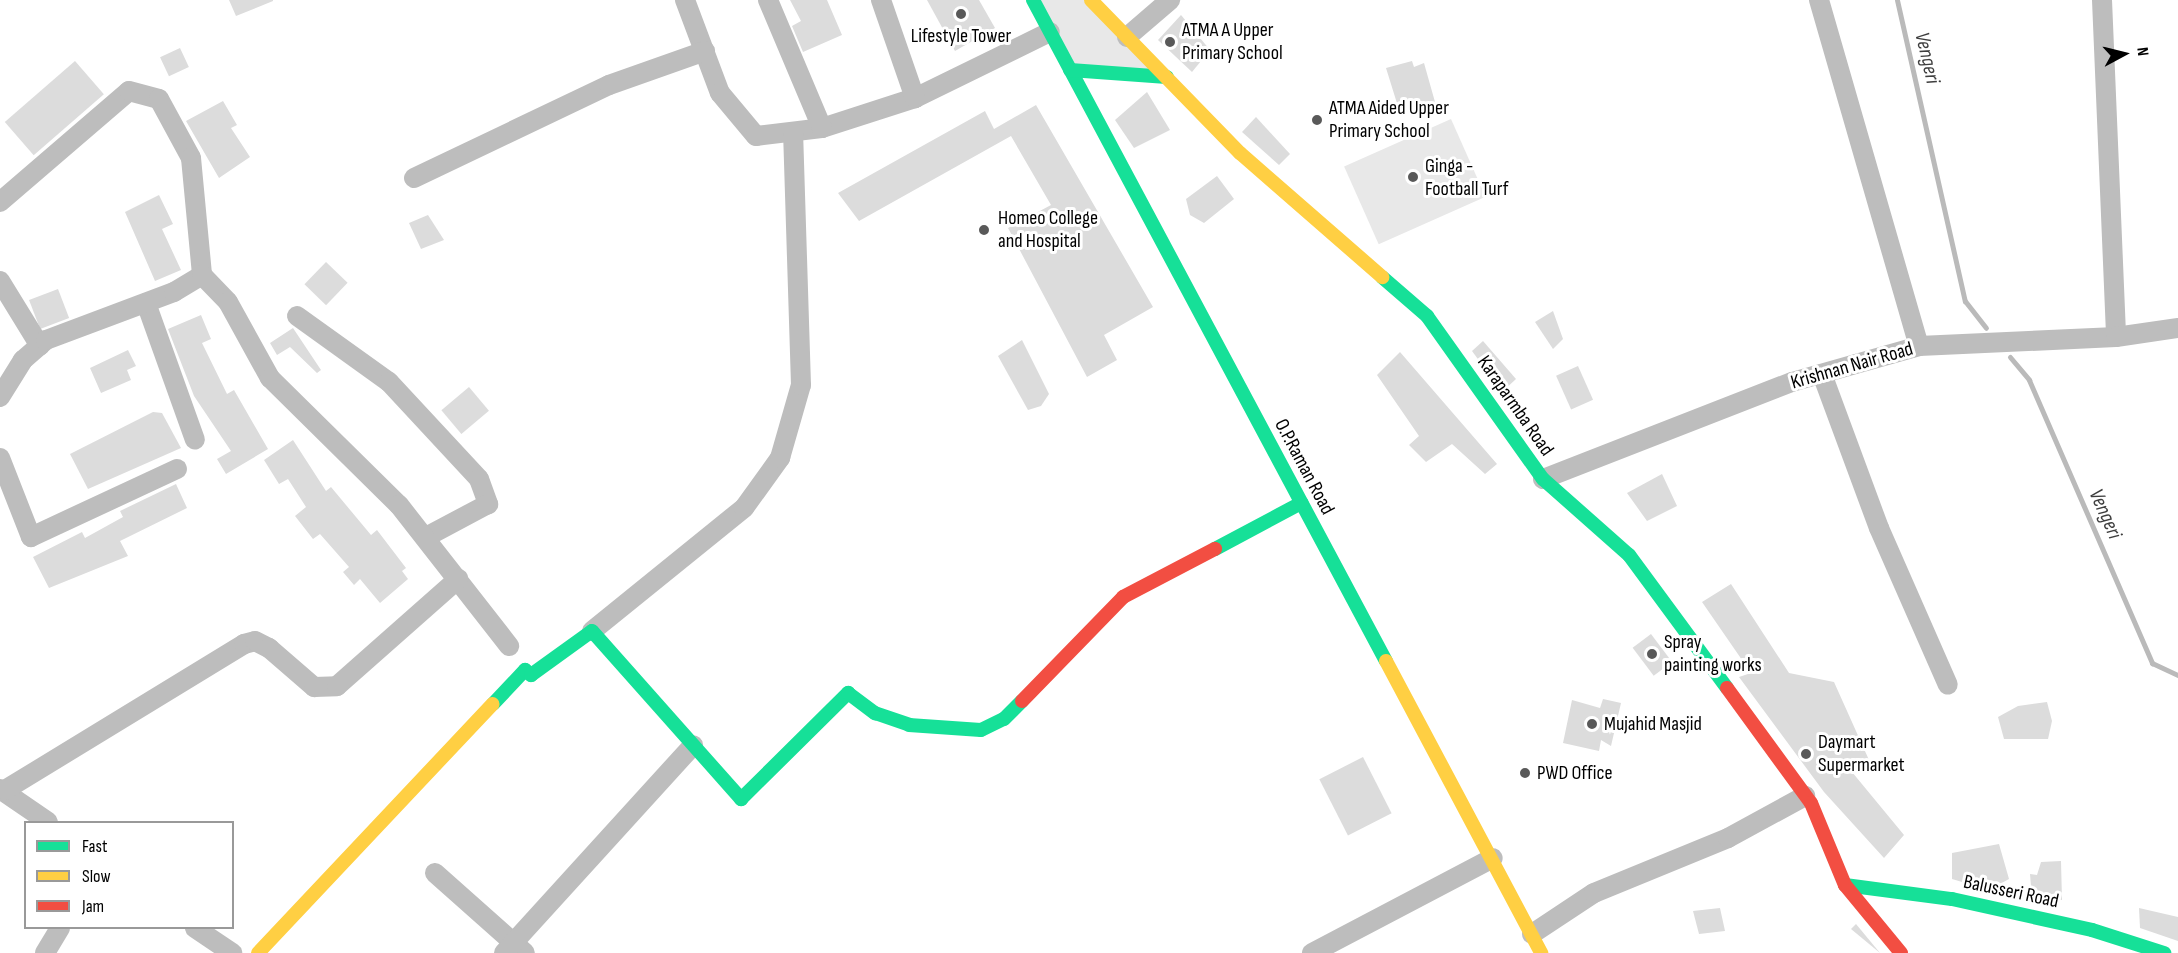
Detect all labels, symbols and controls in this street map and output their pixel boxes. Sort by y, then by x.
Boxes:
marker: Lifestyle Tower [954,7,968,21]
place label: ATMA A Upper Primary School [1182,19,1283,66]
place label: Lifestyle Tower [911,24,1011,48]
north arrow [2094,24,2154,84]
water label: Vengeri [1909,30,1945,86]
marker: ATMA A Upper Primary School [1163,35,1177,49]
text: N [2132,46,2152,57]
place label: ATMA Aided Upper Primary School [1329,96,1449,143]
marker: ATMA Aided Upper Primary School [1310,113,1324,127]
place label: Ginga - Football Turf [1425,154,1508,201]
marker: Ginga - Football Turf [1406,170,1420,184]
place label: Homeo College and Hospital [998,207,1098,254]
marker: Homeo College and Hospital [975,221,993,239]
street label: Krishnan Nair Road [1788,337,1916,395]
street label: Karaparmba Road [1472,351,1558,461]
street label: O.P.Raman Road [1269,415,1339,519]
water label: Vengeri [2083,485,2127,543]
place label: Spray painting works [1664,630,1762,677]
marker: Spray painting works [1645,647,1659,661]
place label: Mujahid Masjid [1604,712,1702,736]
marker: Mujahid Masjid [1585,717,1599,731]
place label: Daymart Supermarket [1818,730,1905,777]
marker: Daymart Supermarket [1799,747,1813,761]
place label: PWD Office [1537,761,1612,785]
marker: PWD Office [1518,766,1532,780]
legend [24,821,234,929]
text: Fast [82,836,107,857]
text: Slow [82,866,111,887]
street label: Balusseri Road [1961,870,2061,914]
text: Jam [82,896,104,917]

